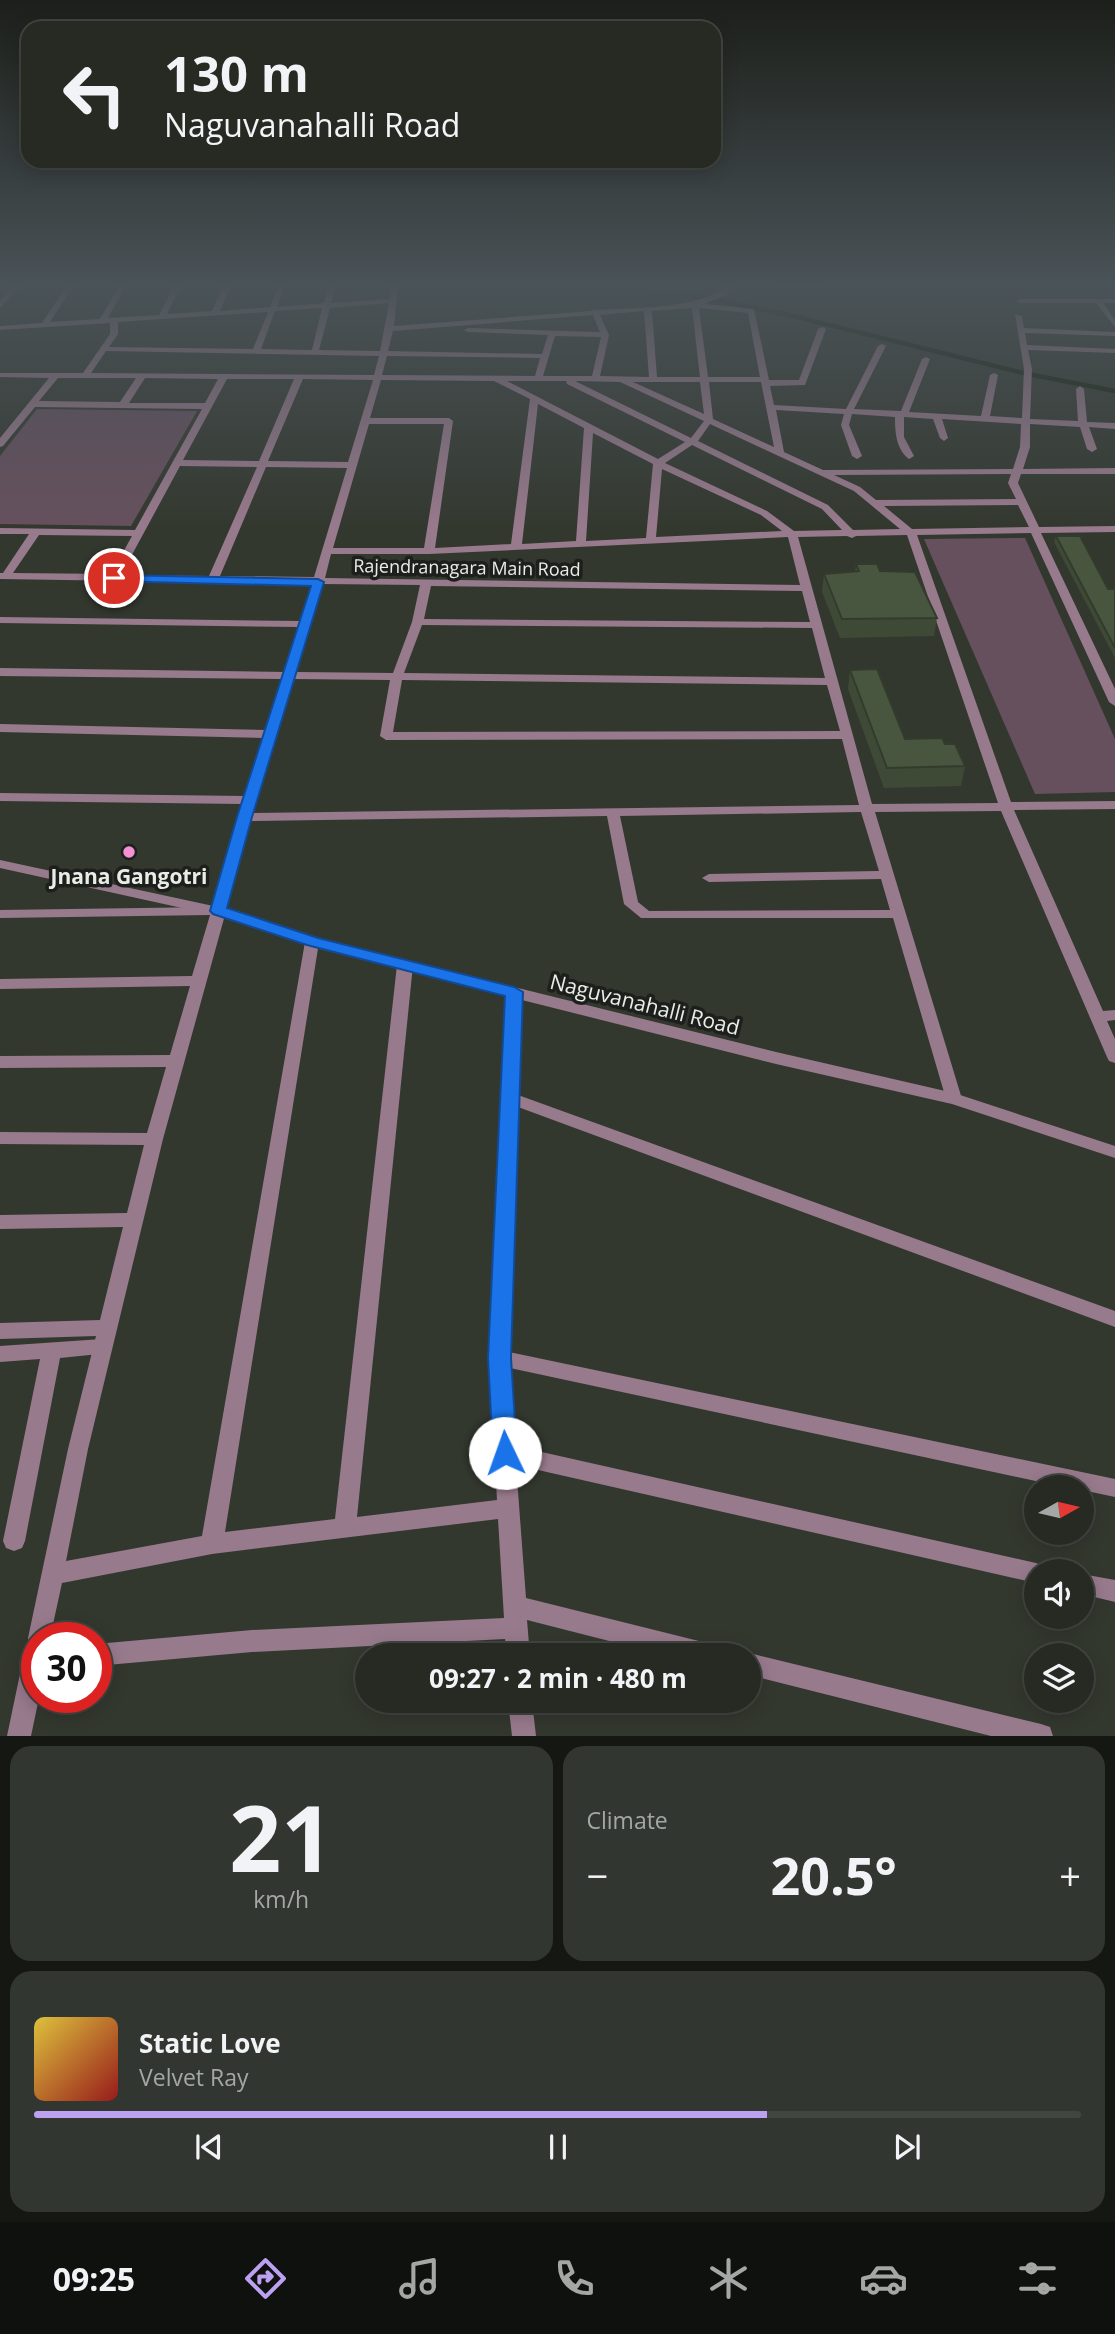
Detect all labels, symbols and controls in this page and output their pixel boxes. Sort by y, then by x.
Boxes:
text: 130 m [164,40,309,106]
icon: left [49,49,140,140]
text: Naguvanahalli Road [164,103,460,146]
pin [84,548,144,608]
street label: Rajendranagara Main Road [353,553,581,581]
icon: arrive [95,559,133,597]
marker: Jnana Gangotri [121,844,137,860]
place label: Jnana Gangotri [49,862,208,890]
street label: Naguvanahalli Road [547,967,743,1041]
position arrow [468,1416,542,1490]
north arrow [1024,1475,1094,1545]
map controls [1024,1475,1094,1713]
button: sound [1024,1559,1094,1629]
speed limit sign: 30 [21,1622,112,1713]
button: layers [1024,1643,1094,1713]
text: 09:27 · 2 min · 480 m [429,1660,687,1696]
text: 21 [229,1775,333,1899]
text: Climate [587,1804,668,1836]
text: 20.5° [771,1839,897,1910]
text: − [587,1849,608,1901]
text: + [1059,1849,1081,1901]
text: km/h [253,1883,309,1915]
text: Static Love [139,2025,281,2061]
text: Velvet Ray [139,2061,249,2093]
icon: previous [190,2128,228,2166]
icon: pause [539,2128,577,2166]
icon: next [888,2128,926,2166]
icon: directions [241,2254,290,2303]
icon: music [395,2254,444,2303]
icon: phone [550,2254,599,2303]
icon: climate [704,2254,753,2303]
icon: car [859,2254,908,2303]
icon: filters [1013,2254,1062,2303]
text: 09:25 [53,2257,135,2300]

